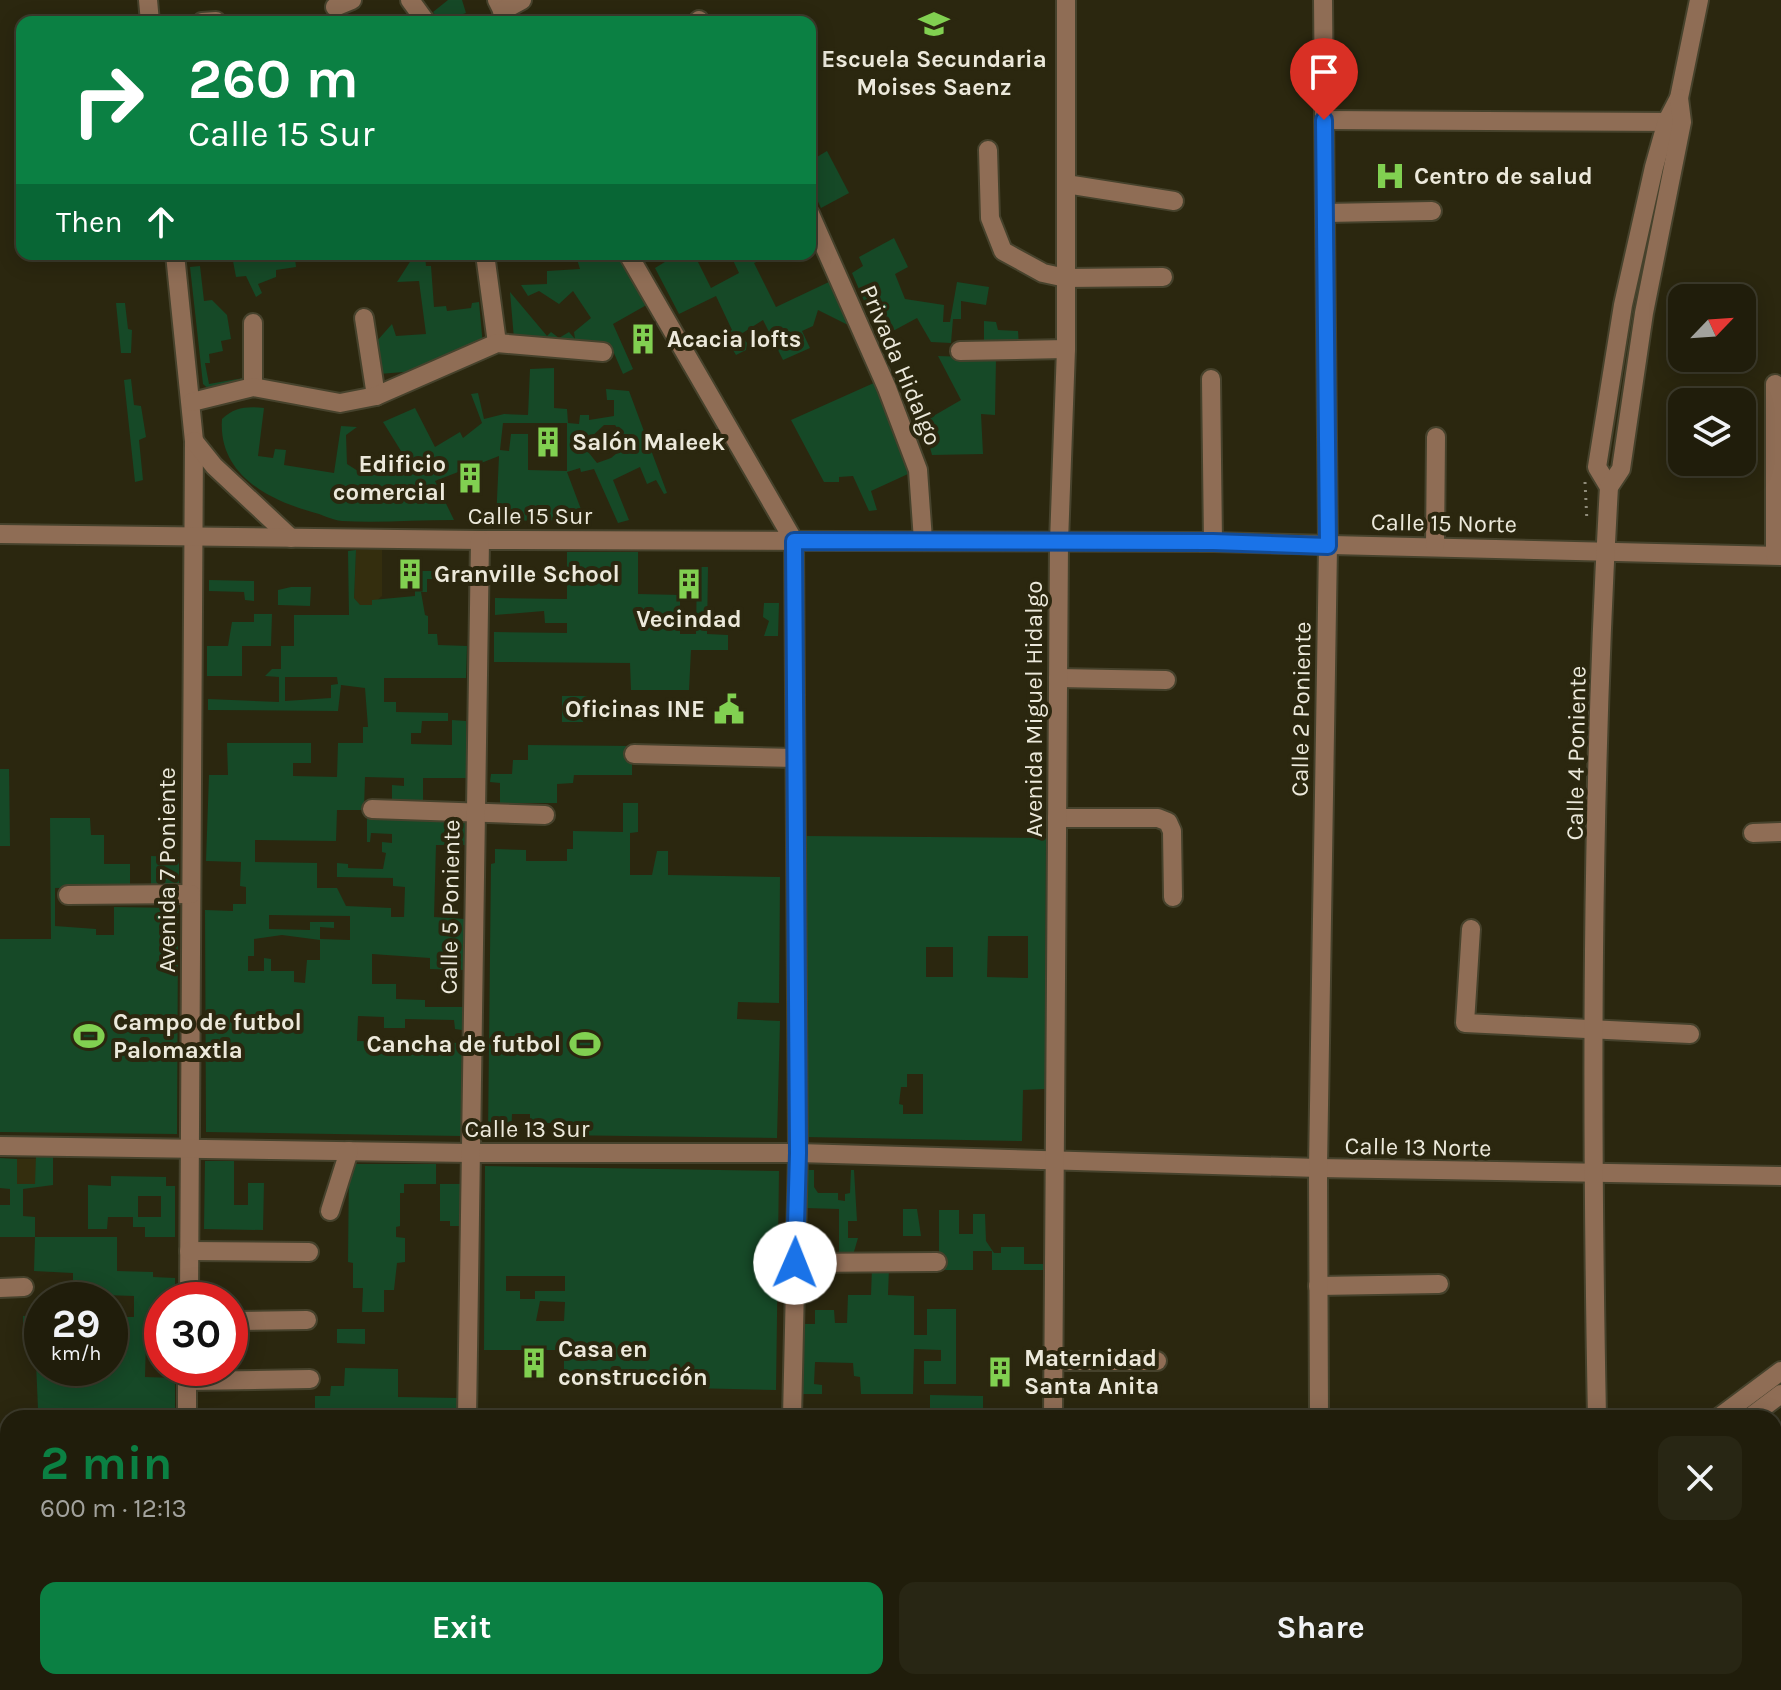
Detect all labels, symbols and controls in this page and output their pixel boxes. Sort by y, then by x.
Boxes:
school or university icon: Escuela Secundaria Moises Saenz [917,7,951,41]
pin [1290,38,1358,120]
place label: Escuela Secundaria Moises Saenz [821,45,1047,101]
text: 260 m [188,46,359,111]
icon: right [56,48,160,152]
icon: arrive [1302,50,1346,94]
text: Calle 15 Sur [188,113,374,155]
hospital icon: Centro de salud [1373,159,1407,193]
place label: Centro de salud [1414,162,1593,190]
icon: ahead [139,200,183,244]
text: Then [56,204,123,240]
street label: Privada Hidalgo [855,281,947,449]
north arrow [1668,284,1756,372]
map controls [1668,284,1756,476]
building icon: Acacia lofts [626,322,660,356]
place label: Acacia lofts [667,325,801,353]
button: layers [1668,388,1756,476]
building icon: Salón Maleek [531,425,565,459]
place label: Salón Maleek [572,428,725,456]
place label: Edificio comercial [333,450,446,506]
building icon: Edificio comercial [453,461,487,495]
street label: Calle 15 Sur [468,502,592,530]
street label: Calle 15 Norte [1371,508,1517,538]
building icon: Granville School [393,557,427,591]
place label: Granville School [434,560,620,588]
building icon: Vecindad [672,567,706,601]
street label: Avenida Miguel Hidalgo [1020,581,1048,837]
place label: Vecindad [636,605,742,633]
street label: Calle 2 Poniente [1285,621,1317,797]
street label: Calle 4 Poniente [1560,665,1592,841]
public building icon: Oficinas INE [712,692,746,726]
place label: Oficinas INE [565,695,705,723]
street label: Avenida 7 Poniente [153,767,181,973]
street label: Calle 5 Poniente [434,819,466,995]
place label: Campo de futbol Palomaxtla [113,1008,302,1064]
sports icon: Campo de futbol Palomaxtla [72,1019,106,1053]
sports icon: Cancha de futbol [568,1027,602,1061]
place label: Cancha de futbol [367,1030,561,1058]
street label: Calle 13 Sur [465,1115,590,1143]
street label: Calle 13 Norte [1344,1132,1492,1162]
position arrow [753,1221,837,1305]
speed limit sign: 30 [144,1282,248,1386]
text: 29 [52,1300,100,1347]
place label: Casa en construcción [558,1335,708,1391]
text: km/h [51,1342,101,1365]
place label: Maternidad Santa Anita [1024,1344,1159,1400]
building icon: Casa en construcción [517,1346,551,1380]
building icon: Maternidad Santa Anita [983,1355,1017,1389]
text: 2 min [40,1435,172,1491]
button: close [1658,1436,1742,1520]
text: 600 m · 12:13 [40,1493,187,1524]
button: Exit [40,1582,883,1674]
button: Share [899,1582,1742,1674]

